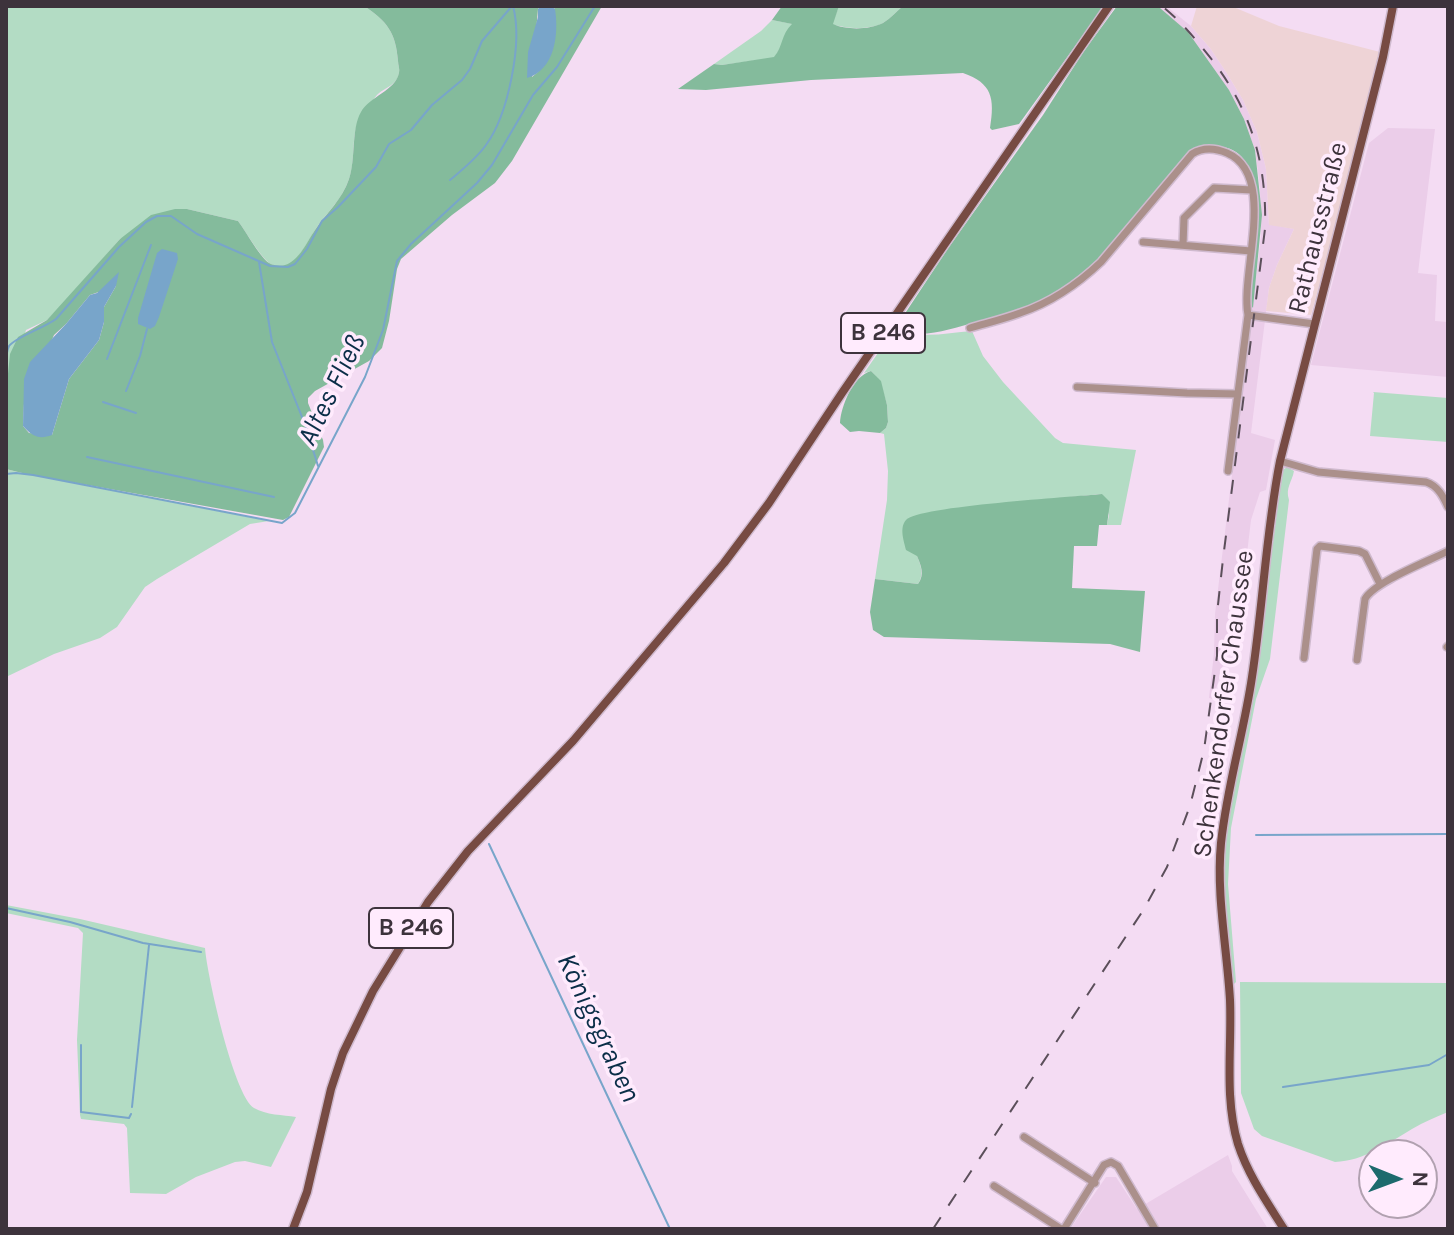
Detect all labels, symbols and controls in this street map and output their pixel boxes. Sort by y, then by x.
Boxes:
street label: Rathausstraße [1282,139,1354,317]
road number: B 246 [841,313,925,353]
water label: Altes Fließ [291,329,373,451]
street label: Schenkendorfer Chaussee [1187,548,1261,860]
road number: B 246 [369,908,453,948]
water label: Königsgraben [549,948,647,1108]
north arrow [1358,1139,1438,1219]
text: N [1407,1171,1433,1188]

